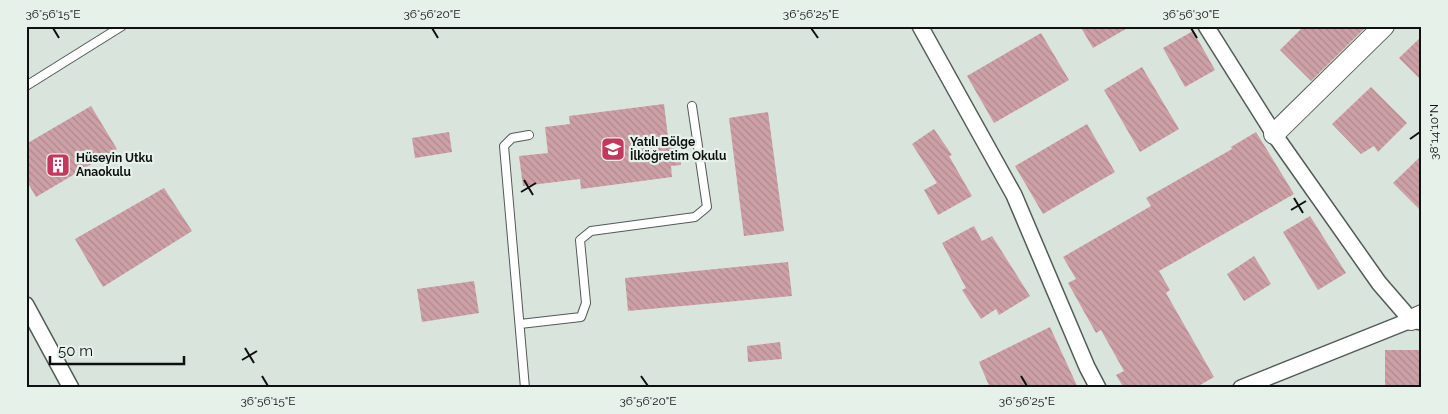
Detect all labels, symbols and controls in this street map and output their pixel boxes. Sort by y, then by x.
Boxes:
text: 36°56'15"E [25,7,81,21]
text: 36°56'20"E [403,7,461,21]
text: 36°56'25"E [783,7,839,21]
text: 36°56'30"E [1162,7,1220,21]
text: 38°14'10"N [1427,104,1441,160]
place label: Yatılı Bölge İlköğretim Okulu [630,135,726,163]
school or university icon: Yatılı Bölge İlköğretim Okulu [600,136,626,162]
place label: Hüseyin Utku Anaokulu [76,151,153,179]
building icon: Hüseyin Utku Anaokulu [45,152,71,178]
scale bar [50,334,184,366]
text: 50 m [58,342,93,360]
text: 36°56'15"E [240,394,296,408]
text: 36°56'20"E [619,394,677,408]
text: 36°56'25"E [999,394,1055,408]

